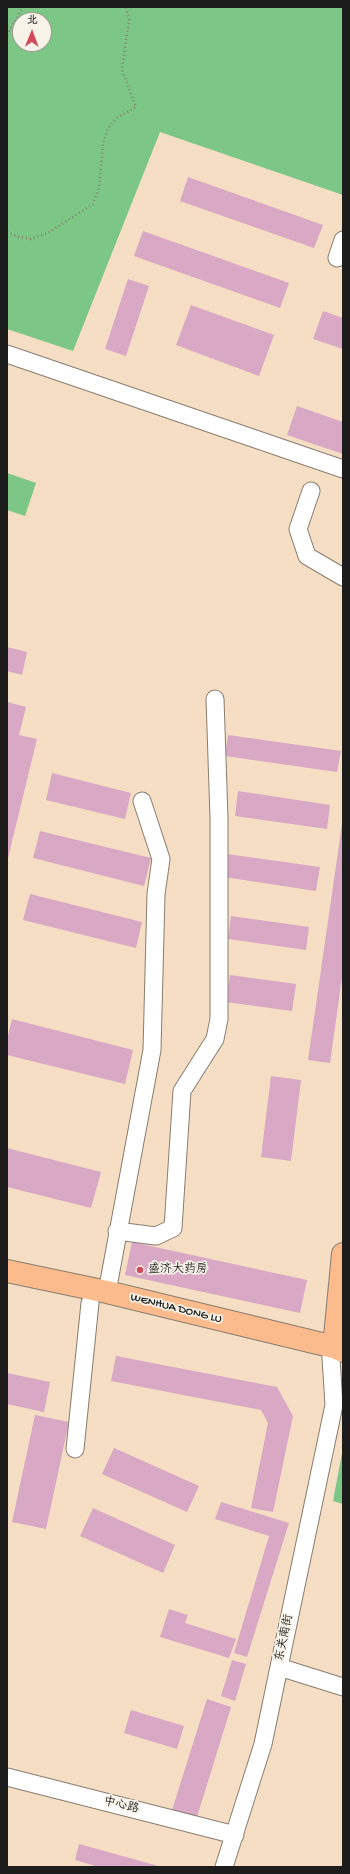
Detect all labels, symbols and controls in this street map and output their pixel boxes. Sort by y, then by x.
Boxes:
north arrow [12,12,52,52]
text: 北 [27,15,38,27]
place label: 盛济大药房 [148,1263,208,1277]
marker: 盛济大药房 [135,1265,145,1275]
street label: WENHUA DONG LU [129,1291,223,1327]
street label: 东关南街 [273,1613,297,1663]
street label: 中心路 [102,1795,140,1817]

